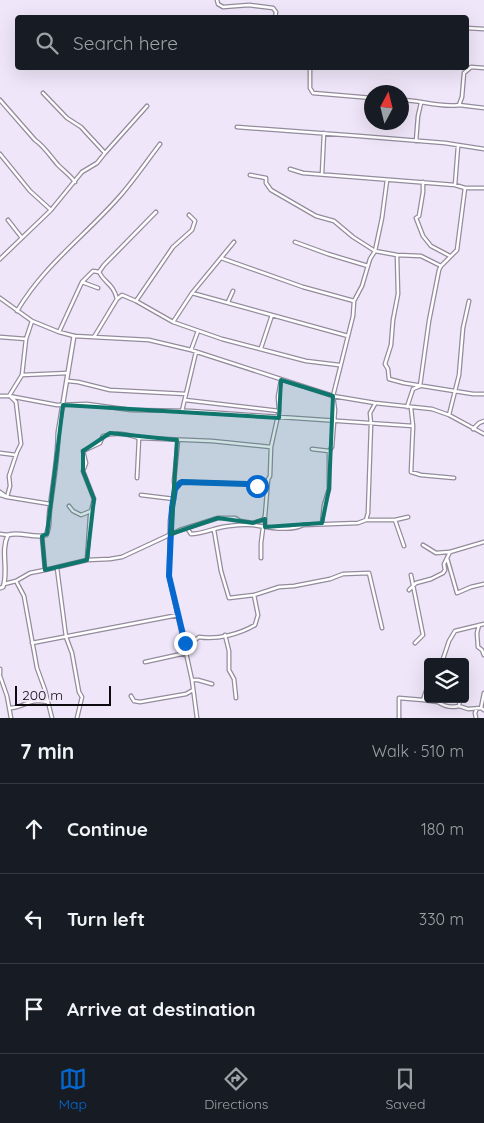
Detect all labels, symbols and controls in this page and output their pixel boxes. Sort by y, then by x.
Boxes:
search box [15,15,469,70]
icon: search [33,29,61,57]
text: Search here [73,31,178,55]
north arrow [364,85,409,130]
route start [246,475,269,498]
route end [174,632,197,655]
map controls [424,658,469,703]
button: layers [424,658,469,703]
scale bar [15,683,111,706]
text: 200 m [22,686,63,704]
text: 7 min [20,738,74,764]
text: Walk · 510 m [372,741,464,761]
icon: ahead [20,815,48,843]
text: Continue [67,817,148,841]
text: 180 m [421,819,464,839]
icon: left [20,905,48,933]
text: Turn left [67,907,145,931]
text: 330 m [419,909,464,929]
icon: arrive [20,995,48,1023]
text: Arrive at destination [67,997,256,1021]
tab: Map [59,1065,87,1113]
tab: Directions [204,1065,268,1113]
tab: Saved [385,1065,425,1113]

